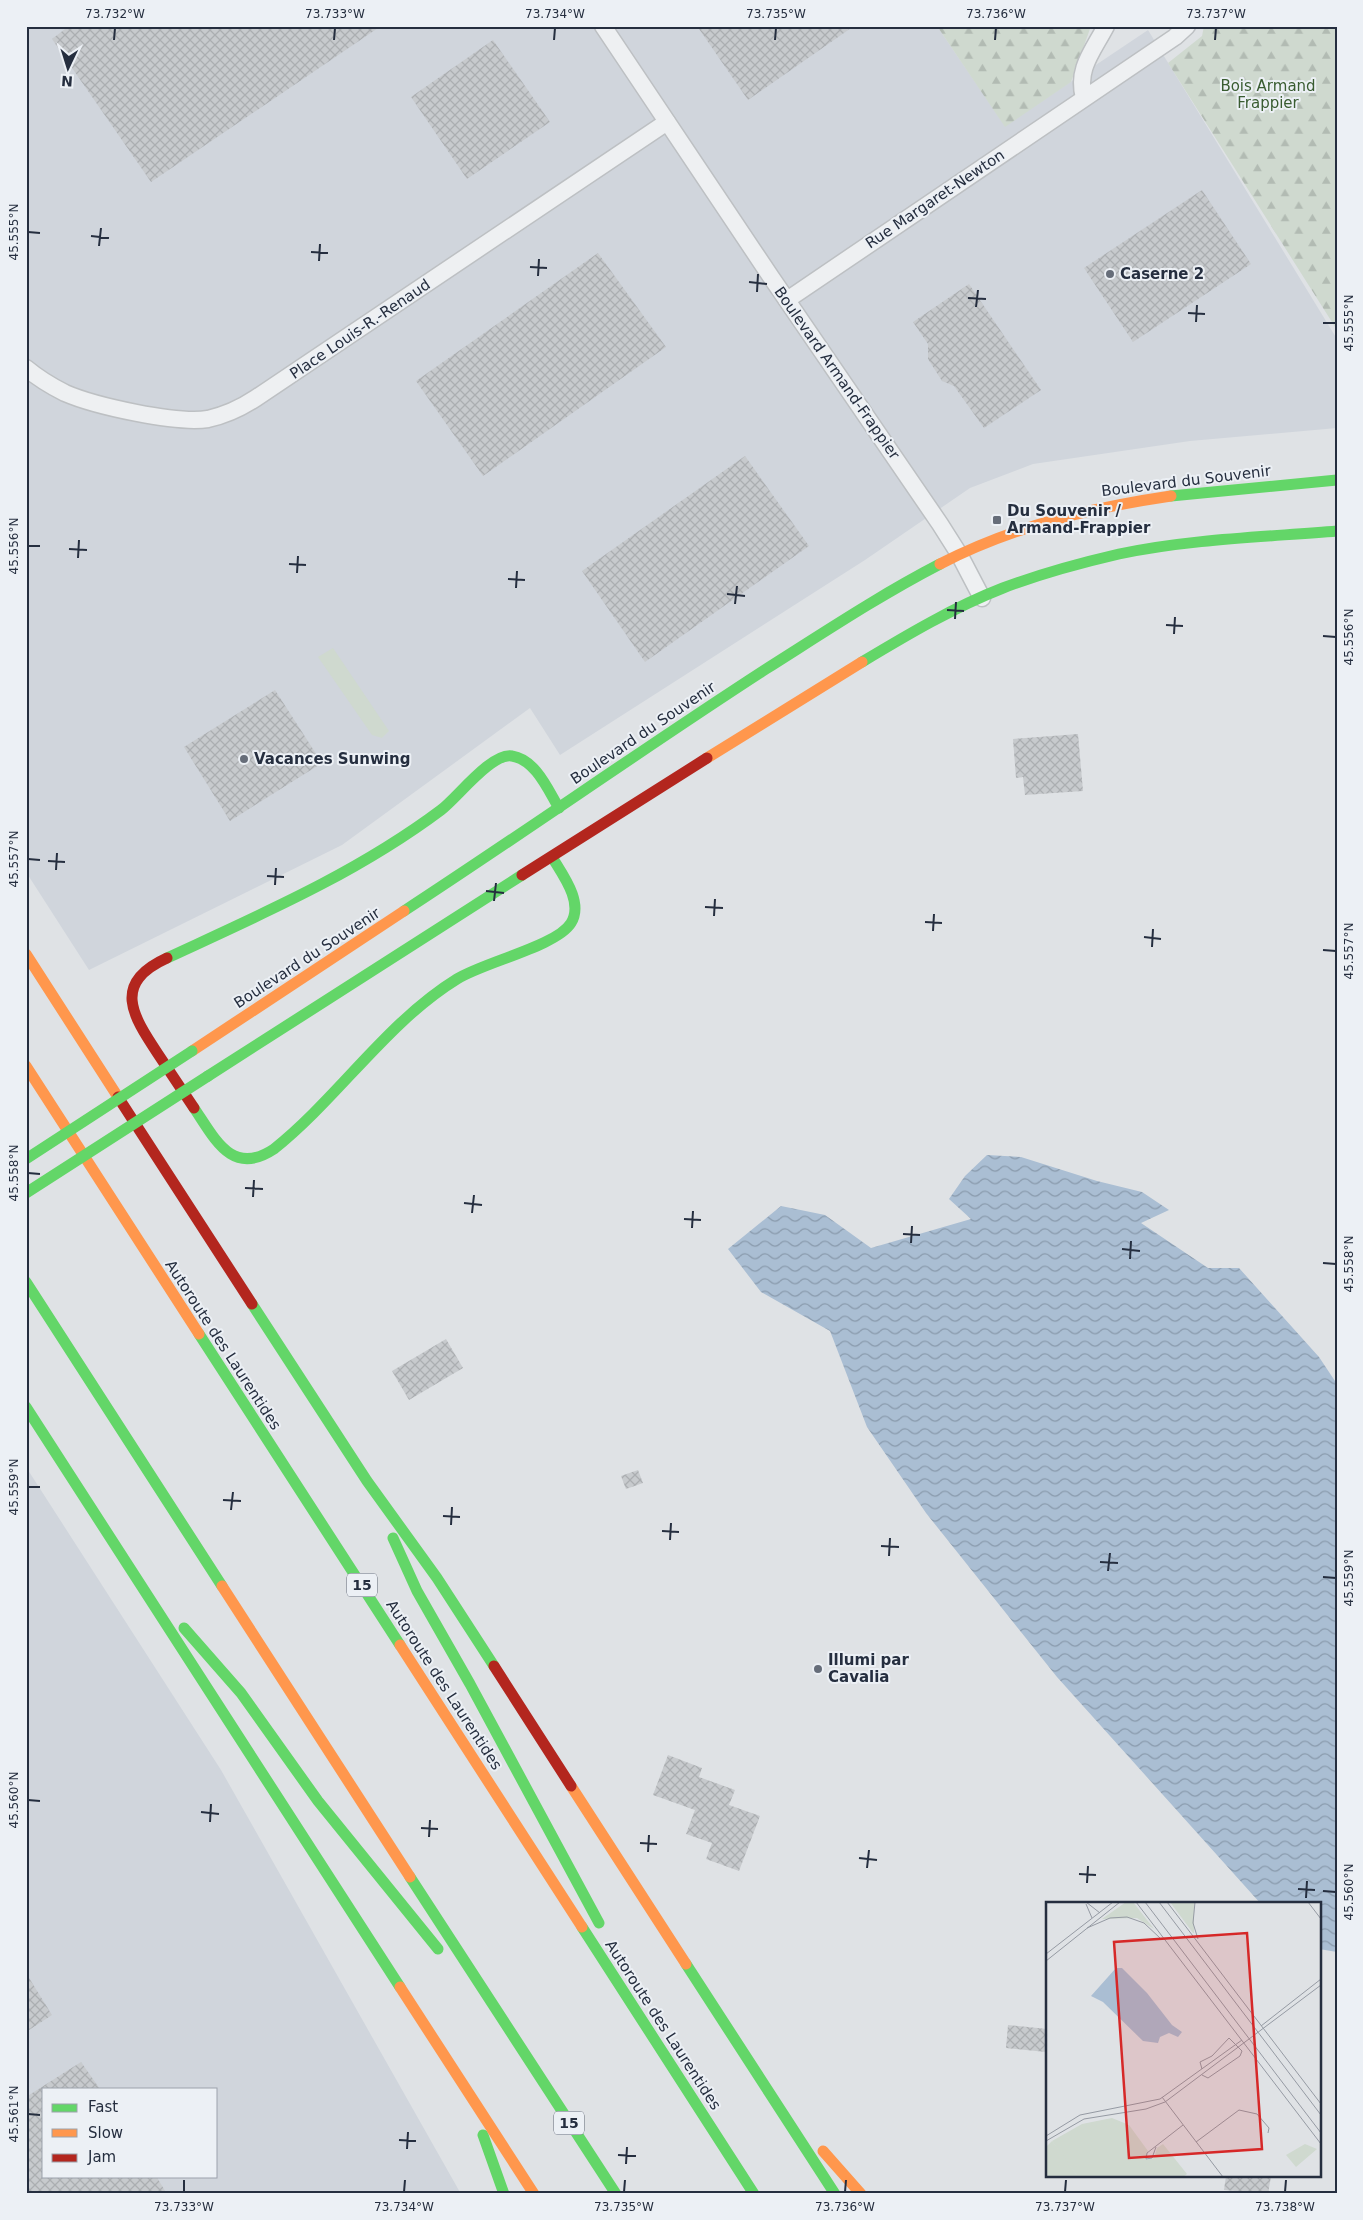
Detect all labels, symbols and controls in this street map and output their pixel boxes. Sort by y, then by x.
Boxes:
text: 73.732°W [85,7,145,21]
text: 73.733°W [305,7,365,21]
text: 73.734°W [525,7,585,21]
text: 73.735°W [746,7,806,21]
text: 73.736°W [966,7,1026,21]
text: 73.737°W [1186,7,1246,21]
north arrow [42,42,92,92]
text: N [61,73,73,89]
park label: Bois Armand Frappier [1220,77,1316,112]
street label: Rue Margaret-Newton [862,146,1008,252]
text: 45.555°N [7,204,21,260]
place label: Caserne 2 [1120,265,1204,283]
marker: Caserne 2 [1104,268,1116,280]
street label: Place Louis-R.-Renaud [286,275,434,383]
street label: Boulevard Armand-Frappier [770,283,904,463]
text: 45.555°N [1342,295,1356,351]
street label: Boulevard du Souvenir [1100,462,1273,500]
place label: Du Souvenir / Armand-Frappier [1007,502,1151,537]
marker: Du Souvenir / Armand-Frappier [991,514,1003,526]
text: 45.556°N [7,518,21,574]
text: 45.556°N [1342,609,1356,665]
street label: Boulevard du Souvenir [567,677,719,788]
place label: Vacances Sunwing [254,750,410,768]
marker: Vacances Sunwing [238,753,250,765]
text: 45.557°N [7,831,21,887]
street label: Boulevard du Souvenir [231,904,384,1012]
text: 45.557°N [1342,923,1356,979]
text: 45.558°N [7,1145,21,1201]
text: 45.558°N [1342,1236,1356,1292]
street label: Autoroute des Laurentides [161,1257,285,1433]
text: 45.559°N [7,1459,21,1515]
text: 45.559°N [1342,1550,1356,1606]
road number: 15 [347,1574,377,1596]
street label: Autoroute des Laurentides [382,1597,506,1773]
place label: Illumi par Cavalia [828,1651,909,1686]
marker: Illumi par Cavalia [812,1663,824,1675]
text: 45.560°N [7,1772,21,1828]
text: 45.560°N [1342,1864,1356,1920]
inset map [1046,1902,1320,2178]
street label: Autoroute des Laurentides [601,1937,725,2113]
text: 45.561°N [7,2086,21,2142]
legend [42,2088,218,2178]
text: Fast [88,2098,118,2116]
road number: 15 [554,2112,584,2134]
text: Slow [88,2124,123,2142]
text: Jam [87,2148,116,2166]
text: 73.733°W [154,2200,214,2214]
text: 73.734°W [374,2200,434,2214]
text: 73.735°W [594,2200,654,2214]
text: 73.736°W [815,2200,875,2214]
text: 73.737°W [1035,2200,1095,2214]
text: 73.738°W [1255,2200,1315,2214]

